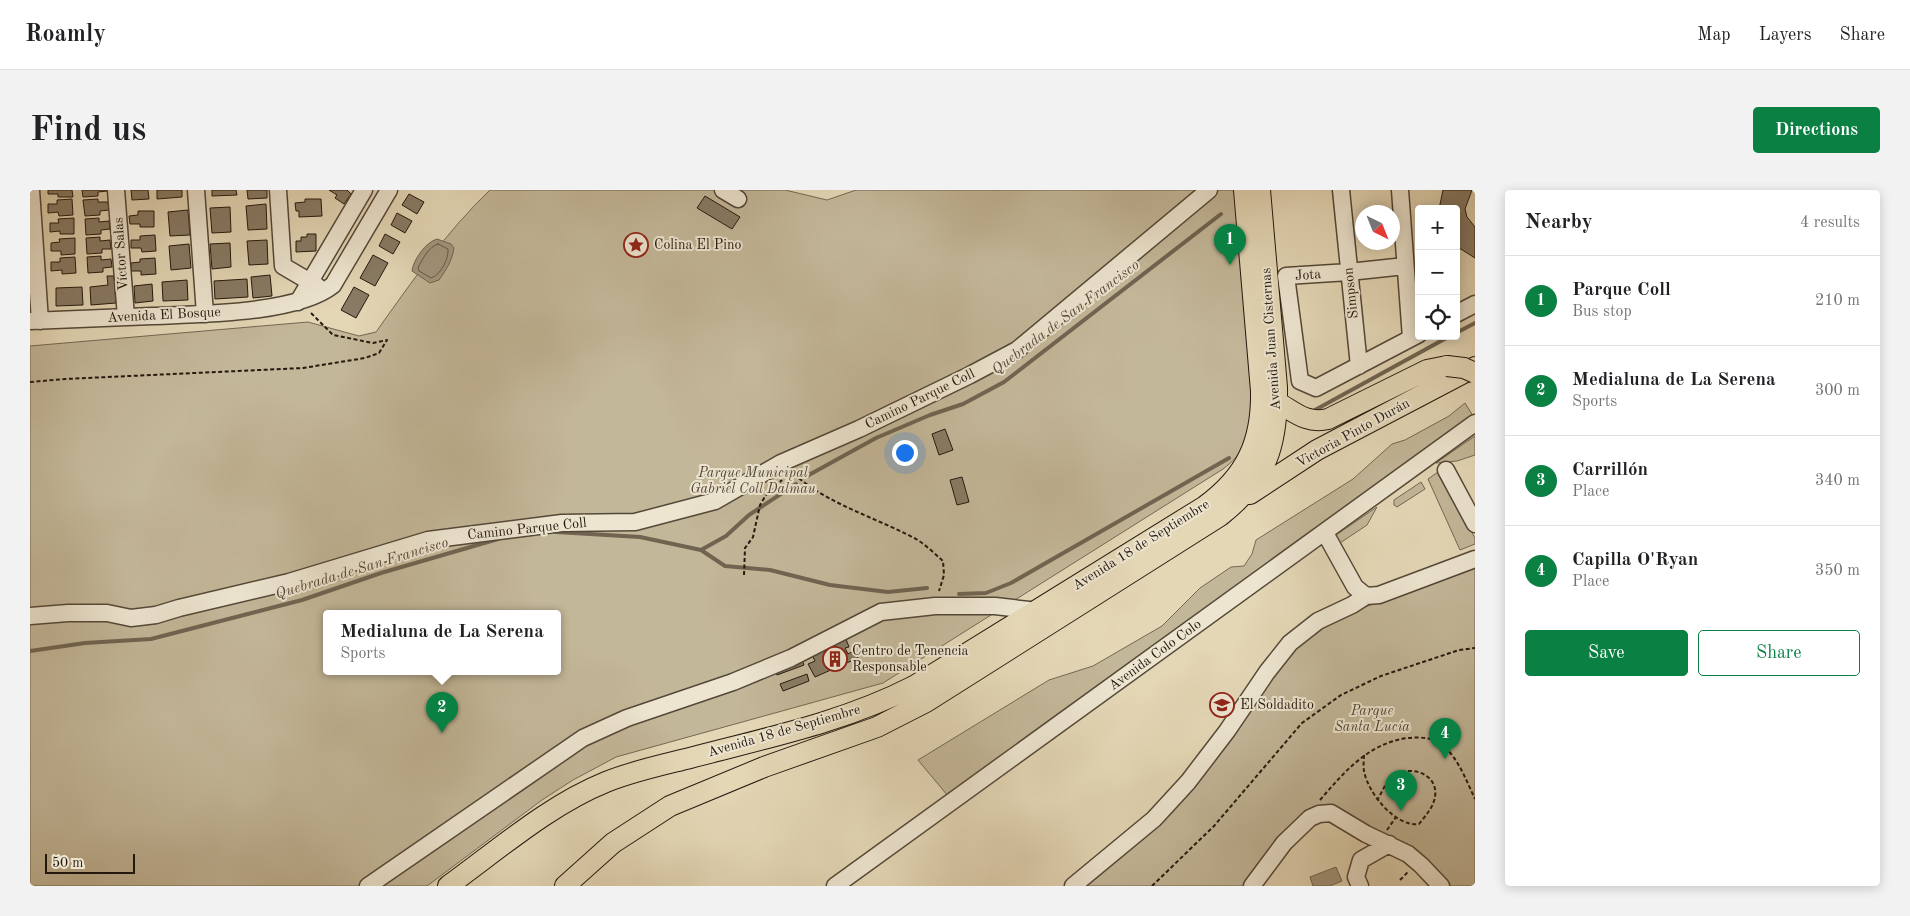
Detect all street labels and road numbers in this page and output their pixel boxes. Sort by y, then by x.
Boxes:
street label: Víctor Salas [111,217,131,291]
street label: Simpson [1341,266,1361,319]
street label: Avenida Juan Cisternas [1259,267,1283,411]
street label: Jota [1294,267,1322,283]
street label: Avenida El Bosque [107,305,221,325]
street label: Camino Parque Coll [863,366,977,432]
street label: Victoria Pinto Durán [1294,396,1413,470]
street label: Avenida 18 de Septiembre [1070,497,1212,593]
street label: Camino Parque Coll [467,516,588,542]
street label: Avenida Colo Colo [1106,617,1204,693]
street label: Avenida 18 de Septiembre [706,702,862,760]

